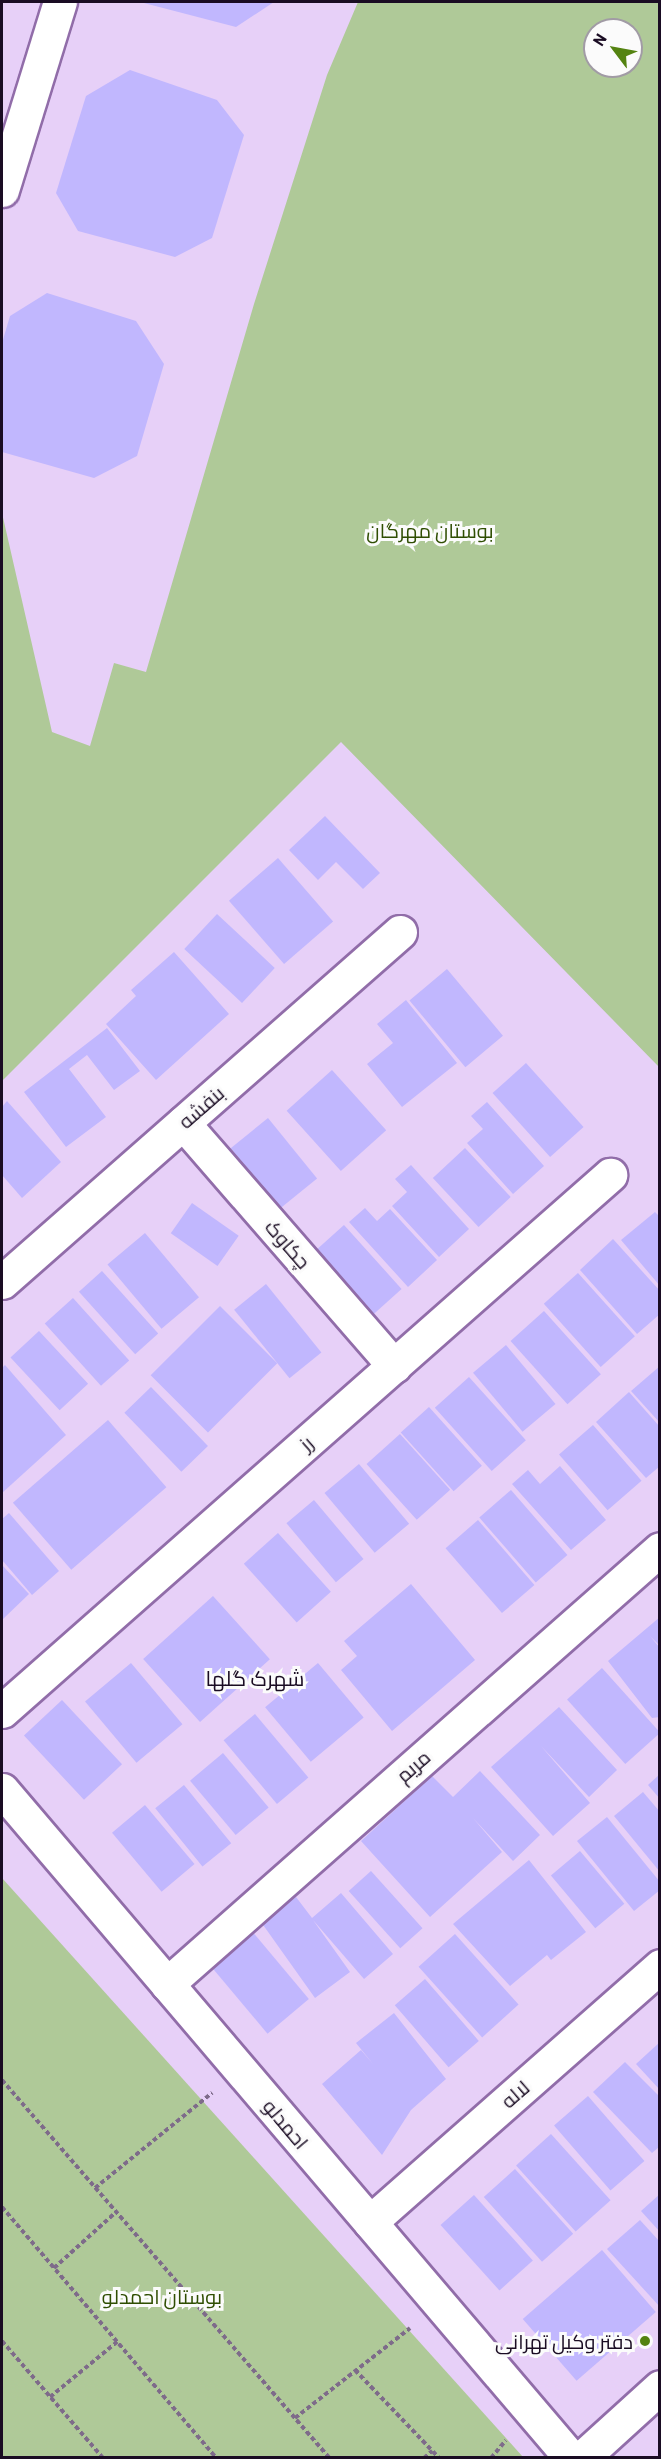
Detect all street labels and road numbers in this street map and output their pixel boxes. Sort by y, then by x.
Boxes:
street label: بنفشه [173,1081,229,1133]
street label: چکاوک [260,1215,316,1273]
street label: رز [294,1430,318,1456]
street label: مریم [391,1745,435,1787]
street label: لاله [496,2075,534,2113]
street label: احمدلو [258,2094,314,2154]

